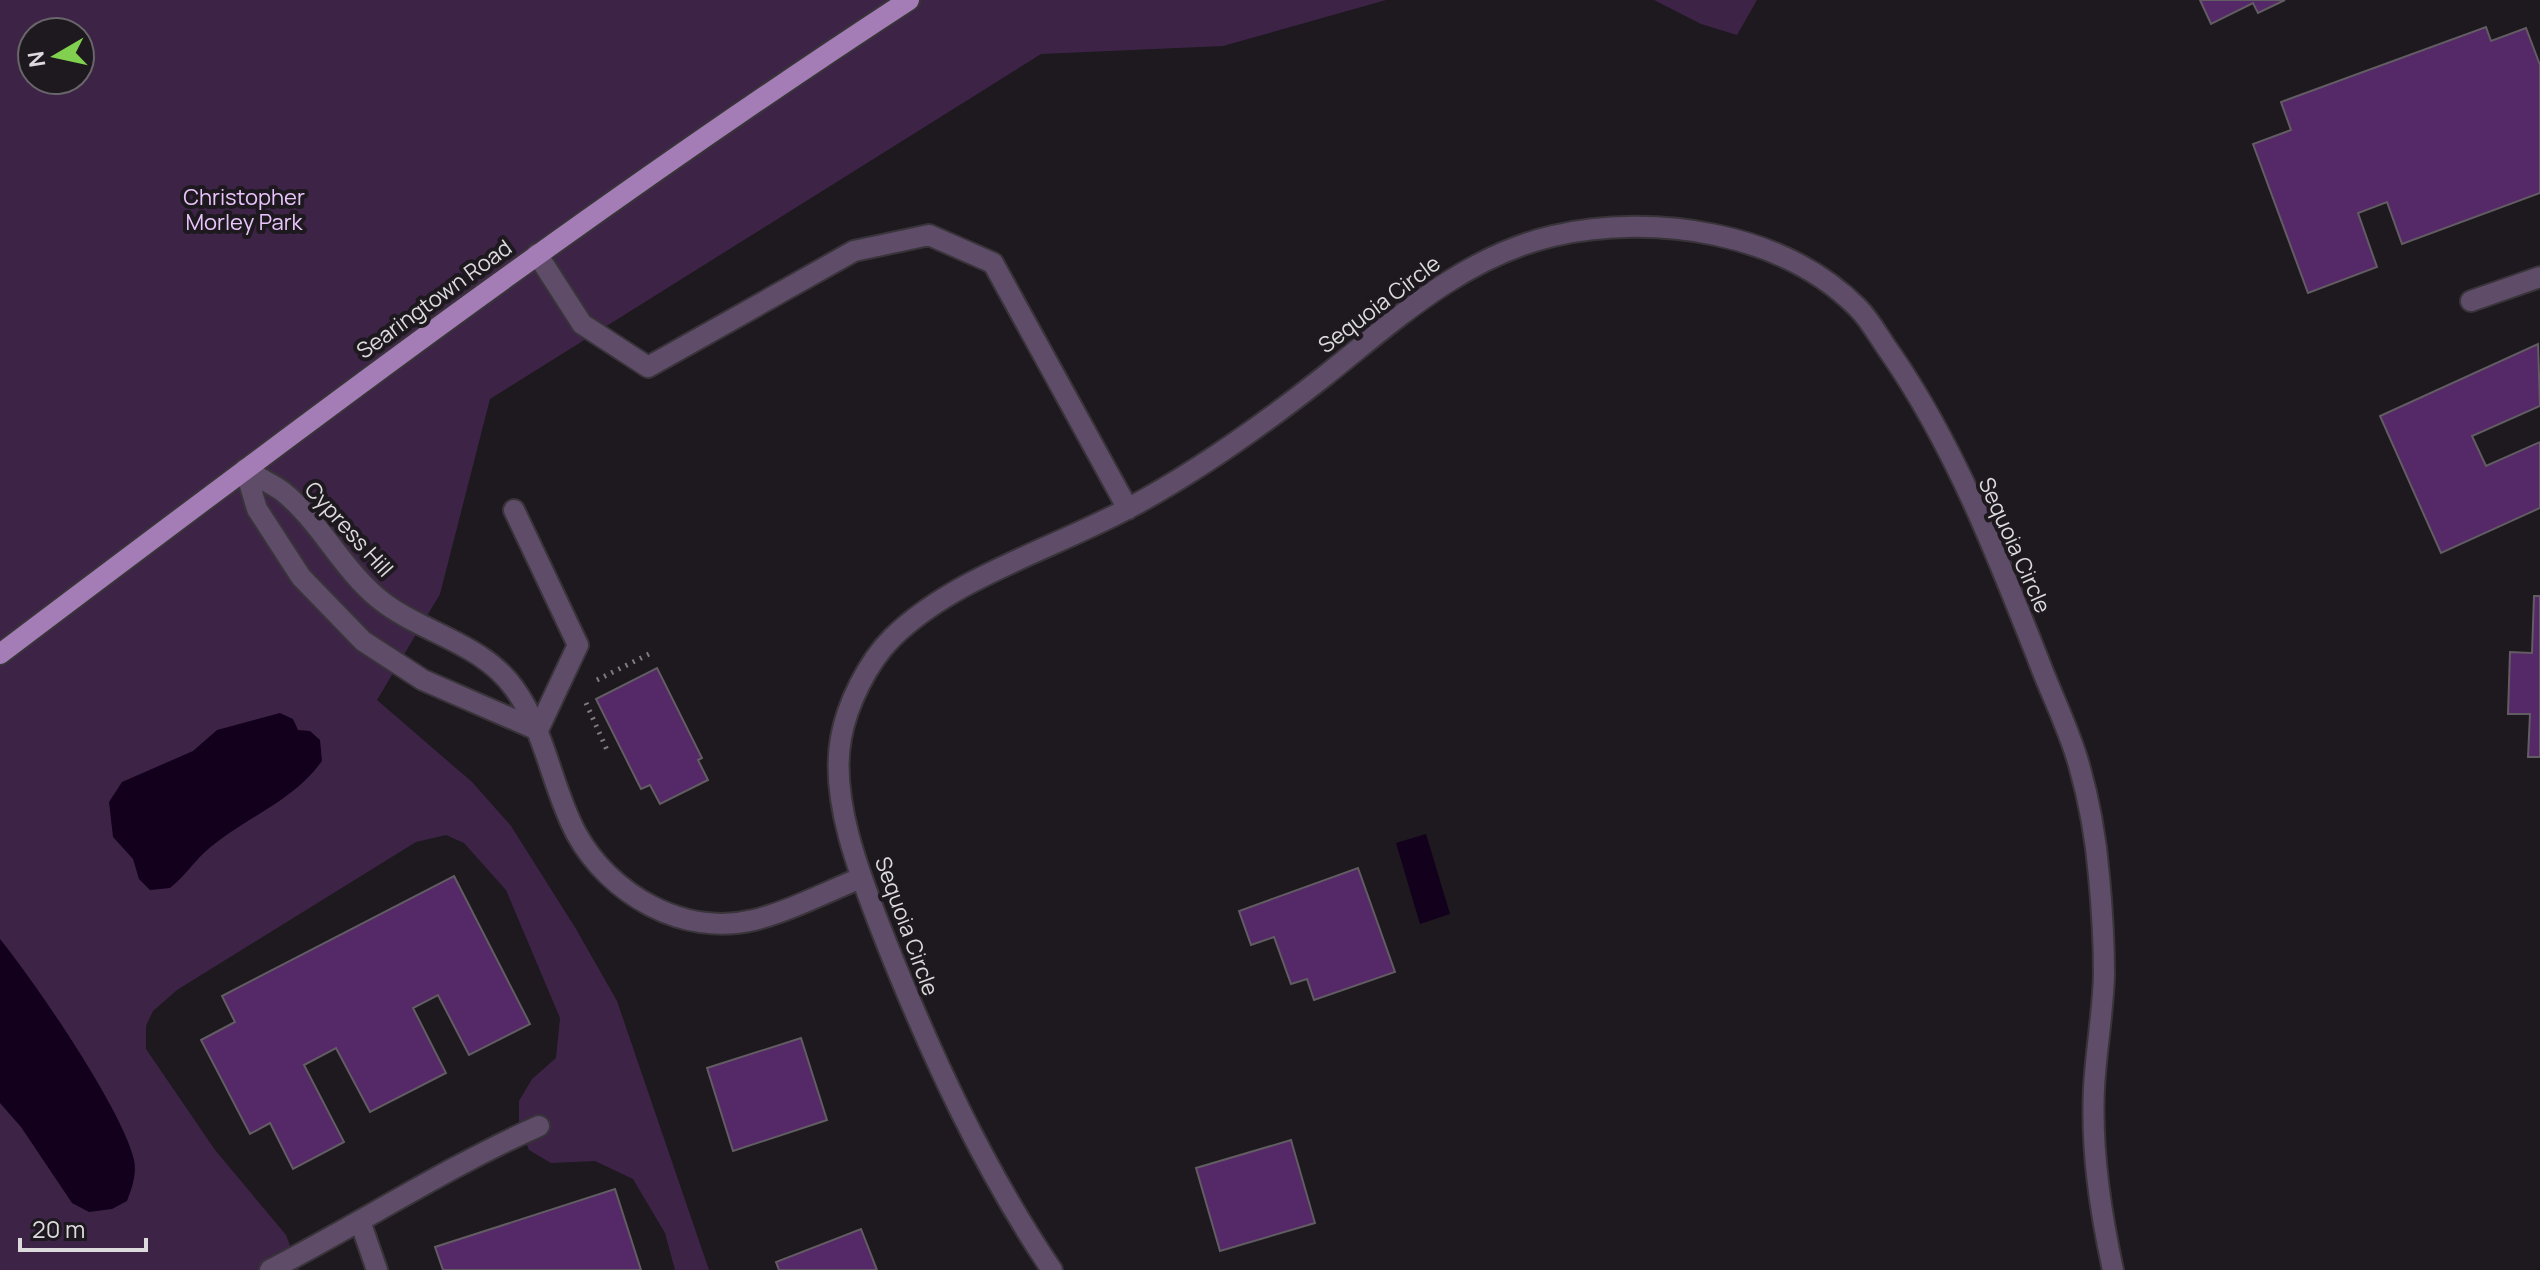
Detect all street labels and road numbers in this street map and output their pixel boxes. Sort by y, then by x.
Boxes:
street label: Searingtown Road [350,232,518,366]
street label: Sequoia Circle [1312,248,1446,360]
street label: Sequoia Circle [1972,472,2058,618]
street label: Cypress Hill [298,475,400,583]
street label: Sequoia Circle [868,852,946,1000]

